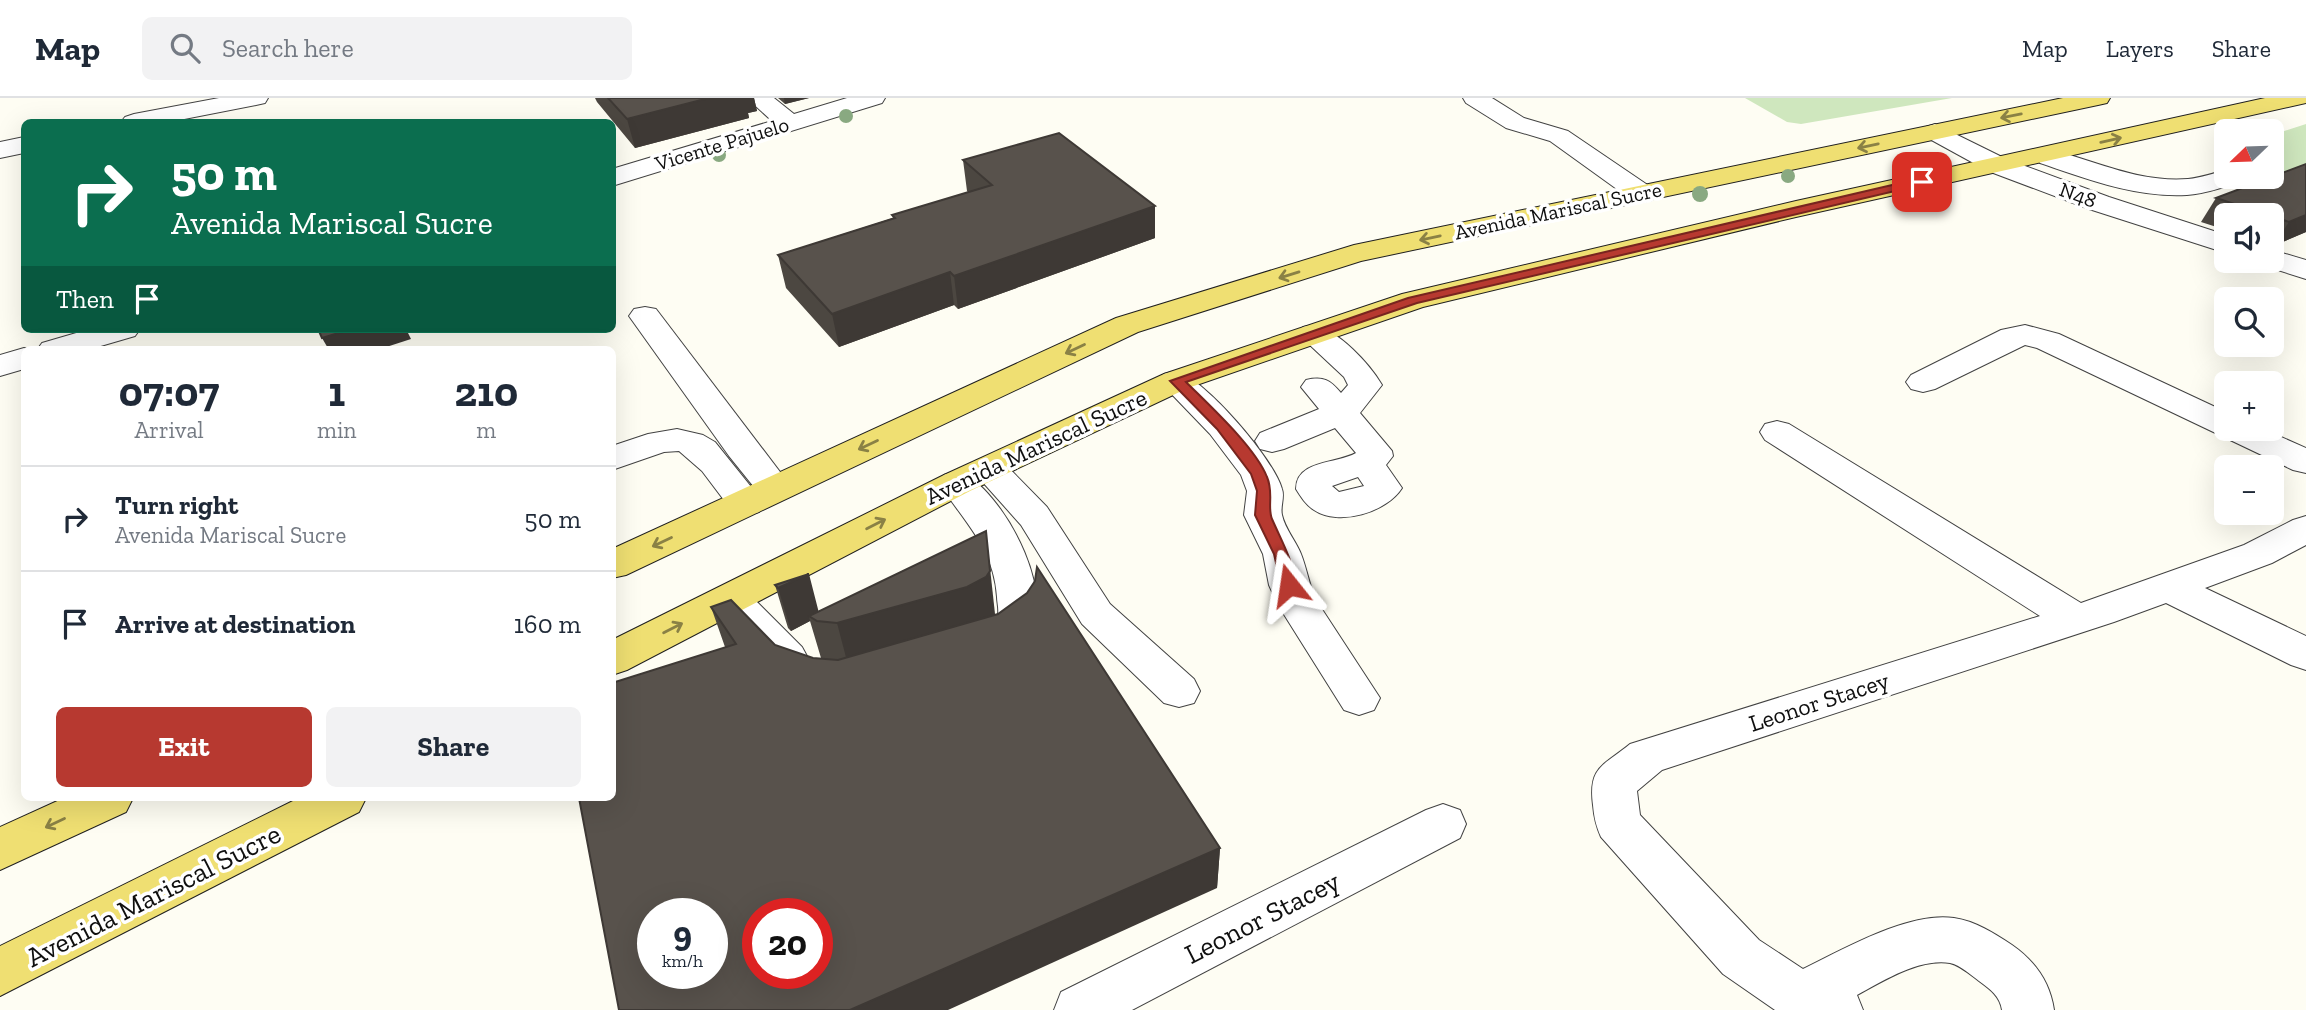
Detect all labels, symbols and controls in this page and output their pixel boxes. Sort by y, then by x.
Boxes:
search box [142,17,632,80]
text: Map [35,29,100,68]
icon: search [166,29,204,67]
text: Search here [222,32,354,64]
text: Map [2022,34,2068,63]
text: Layers [2106,34,2174,63]
text: Share [2212,34,2271,63]
one-way arrow [2000,110,2023,124]
street label: Vicente Pajuelo [651,111,792,177]
north arrow [2214,119,2284,189]
map controls [2214,119,2284,525]
one-way arrow [2099,133,2122,146]
one-way arrow [1857,139,1880,153]
text: 50 m [171,144,277,203]
icon: right [56,147,147,238]
pin [1892,152,1952,212]
icon: arrive [1903,163,1941,201]
street label: Avenida Mariscal Sucre [1452,176,1664,245]
street label: N48 [2056,176,2100,213]
button: sound [2214,203,2284,273]
text: Avenida Mariscal Sucre [171,204,493,242]
one-way arrow [1419,232,1442,246]
one-way arrow [1278,269,1300,282]
icon: arrive [128,280,166,318]
text: Then [56,283,114,315]
button: search [2214,287,2284,357]
one-way arrow [1065,343,1086,356]
text: 07:07 [119,366,219,417]
text: 1 [328,366,345,417]
text: 210 [454,366,518,417]
button: + [2214,371,2284,441]
street label: Avenida Mariscal Sucre [920,382,1151,511]
text: Arrival [134,416,204,444]
text: min [317,416,357,444]
text: m [476,416,496,444]
one-way arrow [858,439,879,452]
button: − [2214,455,2284,525]
text: Turn right [115,489,238,521]
icon: right [56,500,94,538]
text: 50 m [524,503,581,535]
one-way arrow [865,517,886,531]
text: Avenida Mariscal Sucre [115,521,346,549]
one-way arrow [652,536,674,549]
position arrow [1252,548,1326,622]
icon: arrive [56,605,94,643]
text: Arrive at destination [115,608,355,640]
text: 160 m [514,608,581,640]
one-way arrow [662,620,683,634]
street label: Leonor Stacey [1745,665,1893,738]
button: Exit [56,707,312,787]
button: Share [326,707,581,787]
street label: Avenida Mariscal Sucre [20,817,286,974]
one-way arrow [45,817,66,830]
street label: Leonor Stacey [1179,864,1346,971]
speed limit sign: 20 [742,898,833,989]
text: 9 [673,913,692,955]
text: km/h [662,950,703,972]

